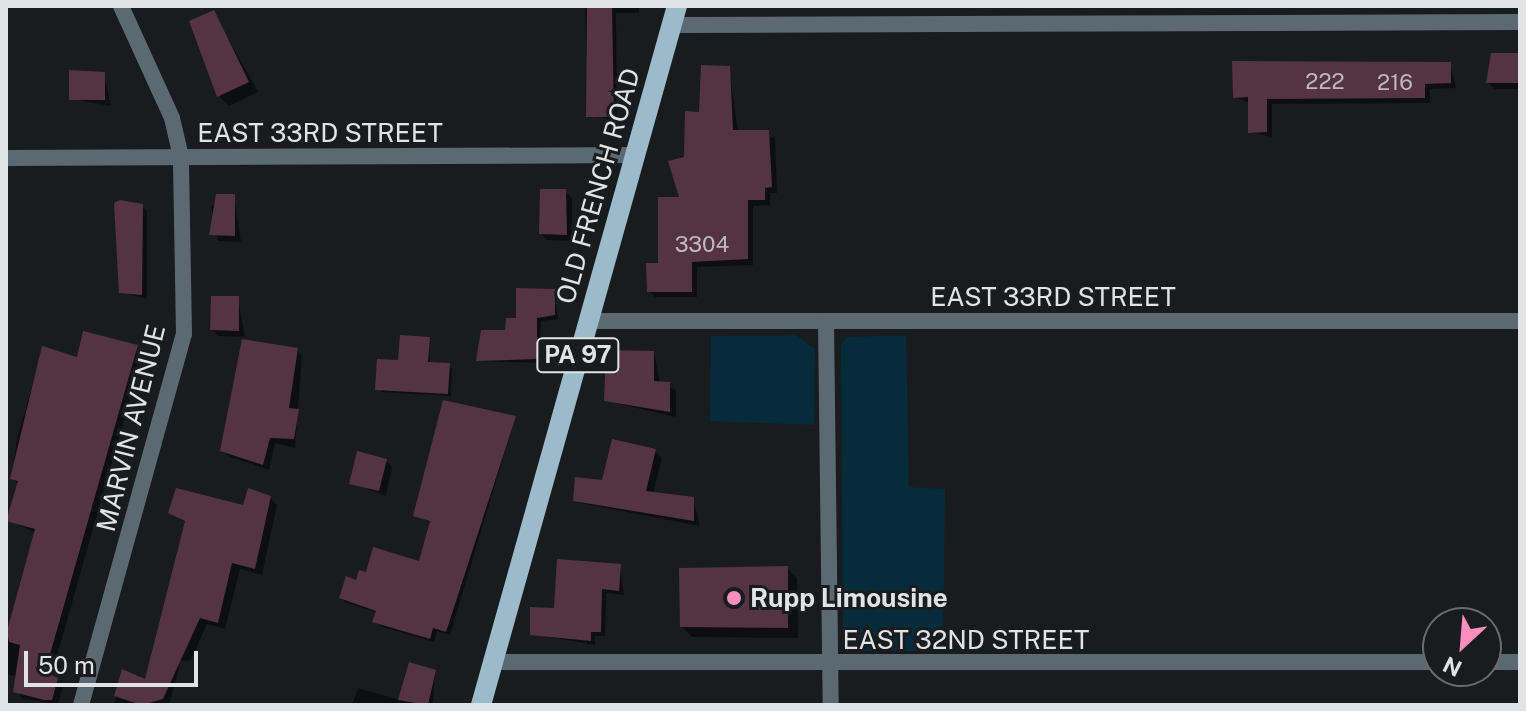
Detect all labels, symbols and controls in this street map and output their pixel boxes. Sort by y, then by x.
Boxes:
street label: OLD FRENCH ROAD [549,65,647,307]
house number: 222 [1305,69,1345,95]
house number: 216 [1377,70,1413,96]
street label: EAST 33RD STREET [197,117,443,149]
house number: 3304 [675,232,729,258]
street label: EAST 33RD STREET [930,281,1176,313]
street label: MARVIN AVENUE [90,321,172,535]
road number: PA 97 [536,335,620,375]
place label: Rupp Limousine [750,582,948,614]
marker: Rupp Limousine [725,589,743,607]
north arrow [1422,607,1502,687]
street label: EAST 32ND STREET [843,624,1089,656]
scale bar [28,635,202,685]
text: 50 m [38,651,95,679]
text: N [1439,651,1466,682]

